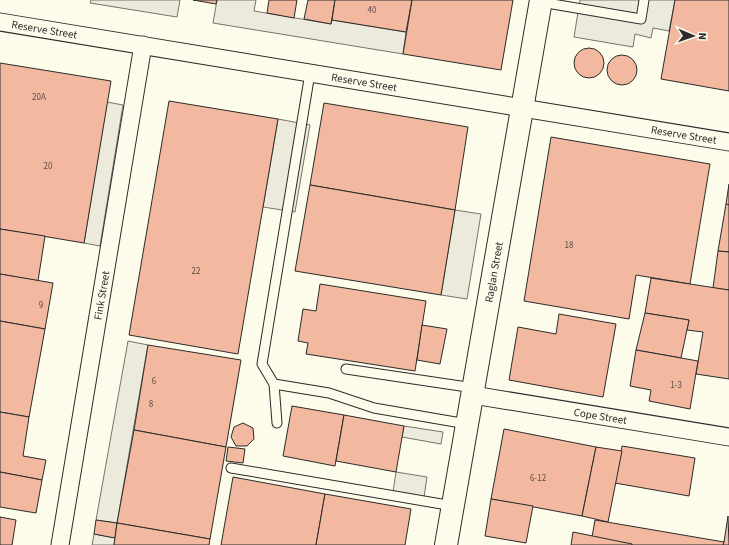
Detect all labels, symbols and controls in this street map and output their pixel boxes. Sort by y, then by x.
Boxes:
house number: 40 [368,4,377,17]
north arrow [673,16,713,56]
street label: Reserve Street [11,17,79,42]
text: N [695,32,710,40]
street label: Reserve Street [330,69,398,95]
house number: 20A [32,91,46,104]
street label: Reserve Street [650,122,718,147]
house number: 20 [44,160,53,173]
house number: 18 [565,239,574,252]
street label: Raglan Street [481,240,506,304]
house number: 22 [192,265,201,278]
street label: Fink Street [90,270,113,321]
house number: 9 [39,299,44,312]
house number: 6 [152,375,157,388]
house number: 1-3 [670,379,682,392]
house number: 8 [149,398,154,411]
street label: Cope Street [573,404,628,428]
house number: 6-12 [530,472,547,485]

